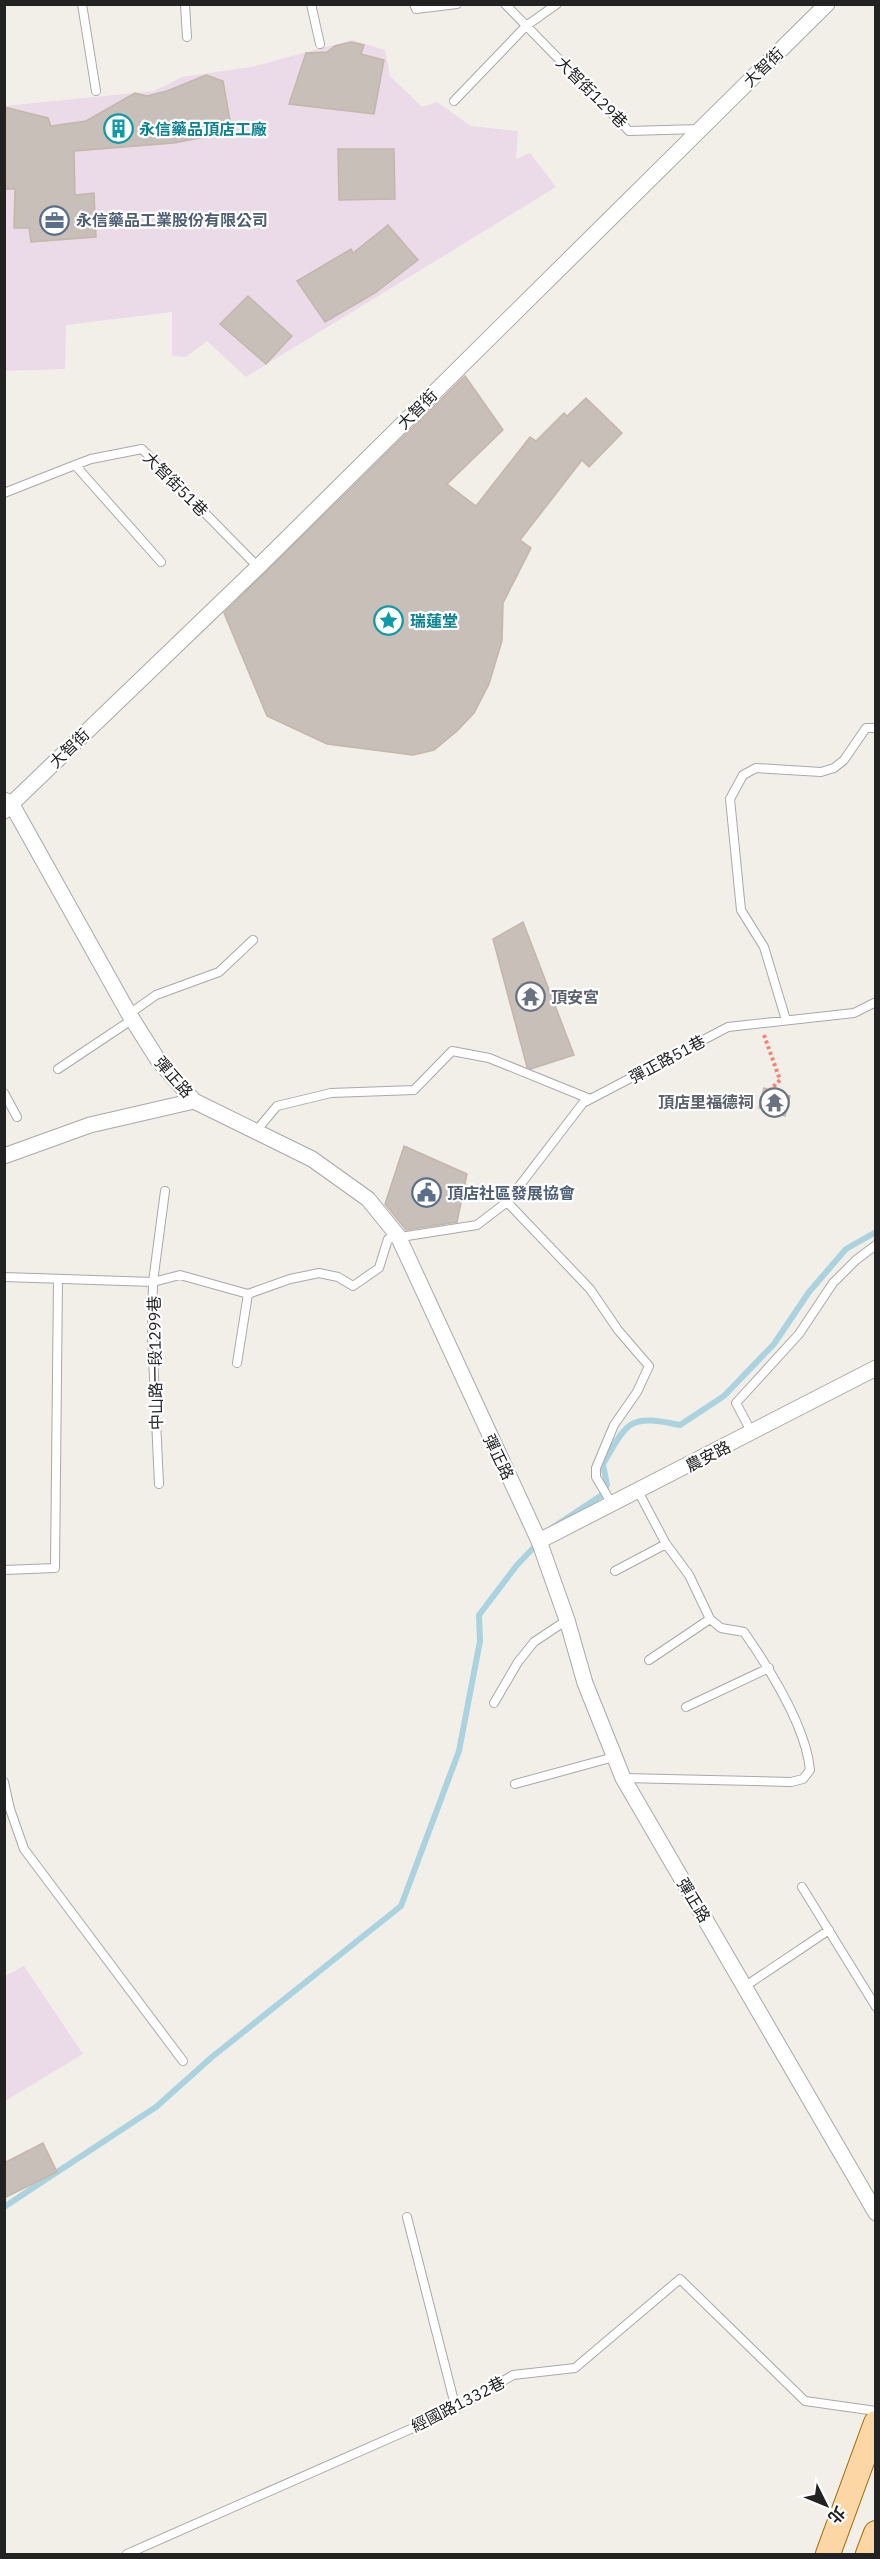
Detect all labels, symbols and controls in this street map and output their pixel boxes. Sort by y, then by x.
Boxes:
street label: 大智街 [739,43,787,91]
street label: 大智街129巷 [552,52,632,132]
building icon: 永信藥品頂店工廠 [102,113,134,145]
place label: 永信藥品頂店工廠 [139,119,267,139]
office icon: 永信藥品工業股份有限公司 [39,204,71,236]
place label: 永信藥品工業股份有限公司 [76,210,268,230]
street label: 大智街 [393,385,441,433]
street label: 大智街51巷 [140,448,212,520]
place icon: 瑞蓮堂 [373,605,405,637]
place label: 瑞蓮堂 [410,611,458,631]
street label: 大智街 [45,724,93,772]
temple icon: 頂安宮 [514,981,546,1013]
place label: 頂安宮 [551,987,599,1007]
street label: 彈正路51巷 [626,1031,708,1087]
street label: 彈正路 [151,1052,197,1102]
temple icon: 頂店里福德祠 [759,1086,791,1118]
place label: 頂店里福德祠 [658,1092,754,1112]
public building icon: 頂店社區發展協會 [410,1177,442,1209]
place label: 頂店社區發展協會 [447,1183,575,1203]
street label: 中山路一段1299巷 [144,1296,166,1430]
street label: 彈正路 [479,1431,519,1483]
street label: 農安路 [682,1436,734,1476]
street label: 彈正路 [673,1874,715,1926]
street label: 經國路1332巷 [408,2372,508,2436]
north arrow [796,2475,856,2535]
text: 北 [824,2503,850,2528]

